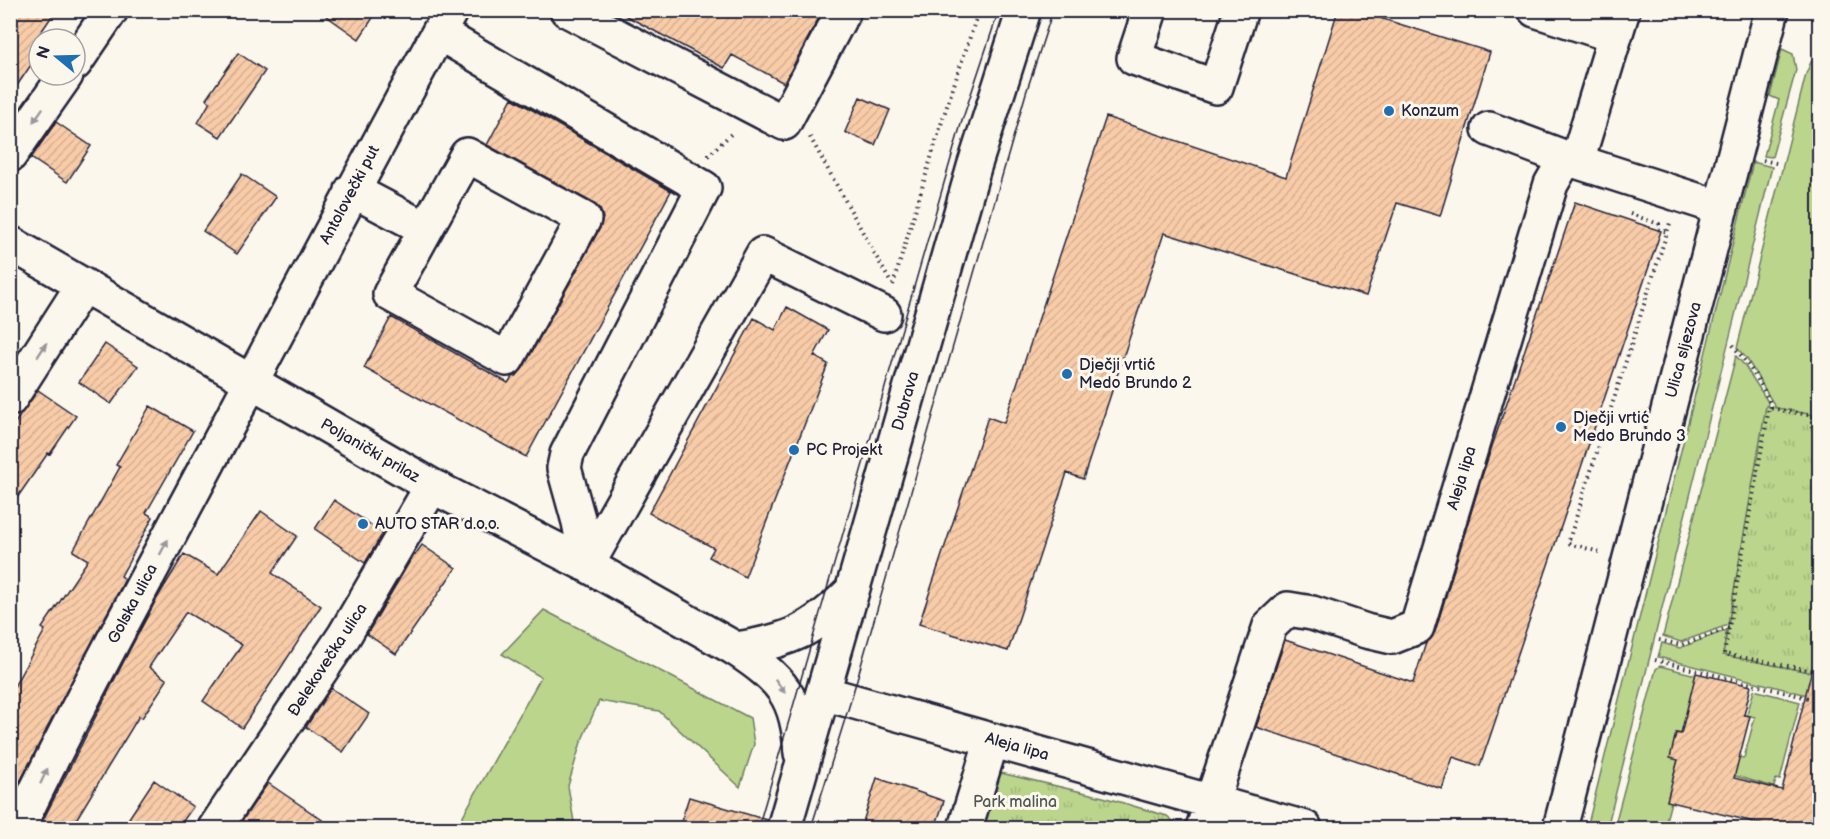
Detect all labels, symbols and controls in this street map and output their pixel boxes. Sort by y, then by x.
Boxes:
north arrow [27,27,87,87]
text: N [33,44,55,61]
place label: Konzum [1401,102,1459,121]
marker: Konzum [1382,104,1396,118]
one-way arrow [32,107,44,123]
street label: Antolovečki put [316,142,384,248]
street label: Ulica sljezova [1662,300,1706,400]
one-way arrow [36,342,48,358]
place label: Dječji vrtić Medo Brundo 2 [1079,356,1192,393]
marker: Dječji vrtić Medo Brundo 2 [1060,367,1074,381]
street label: Dubrava [889,369,923,433]
place label: Dječji vrtić Medo Brundo 3 [1573,409,1686,446]
street label: Poljanički prilaz [317,415,423,487]
marker: Dječji vrtić Medo Brundo 3 [1554,420,1568,434]
place label: PC Projekt [806,441,883,460]
marker: PC Projekt [787,443,801,457]
street label: Aleja lipa [1443,444,1481,512]
place label: AUTO STAR d.o.o. [375,515,499,534]
marker: AUTO STAR d.o.o. [356,517,370,531]
one-way arrow [159,539,169,556]
street label: Golska ulica [104,561,162,647]
street label: Đelekovečka ulica [284,600,372,720]
one-way arrow [775,677,786,694]
street label: Aleja lipa [983,729,1051,765]
one-way arrow [39,767,48,784]
park label: Park malina [973,793,1057,812]

